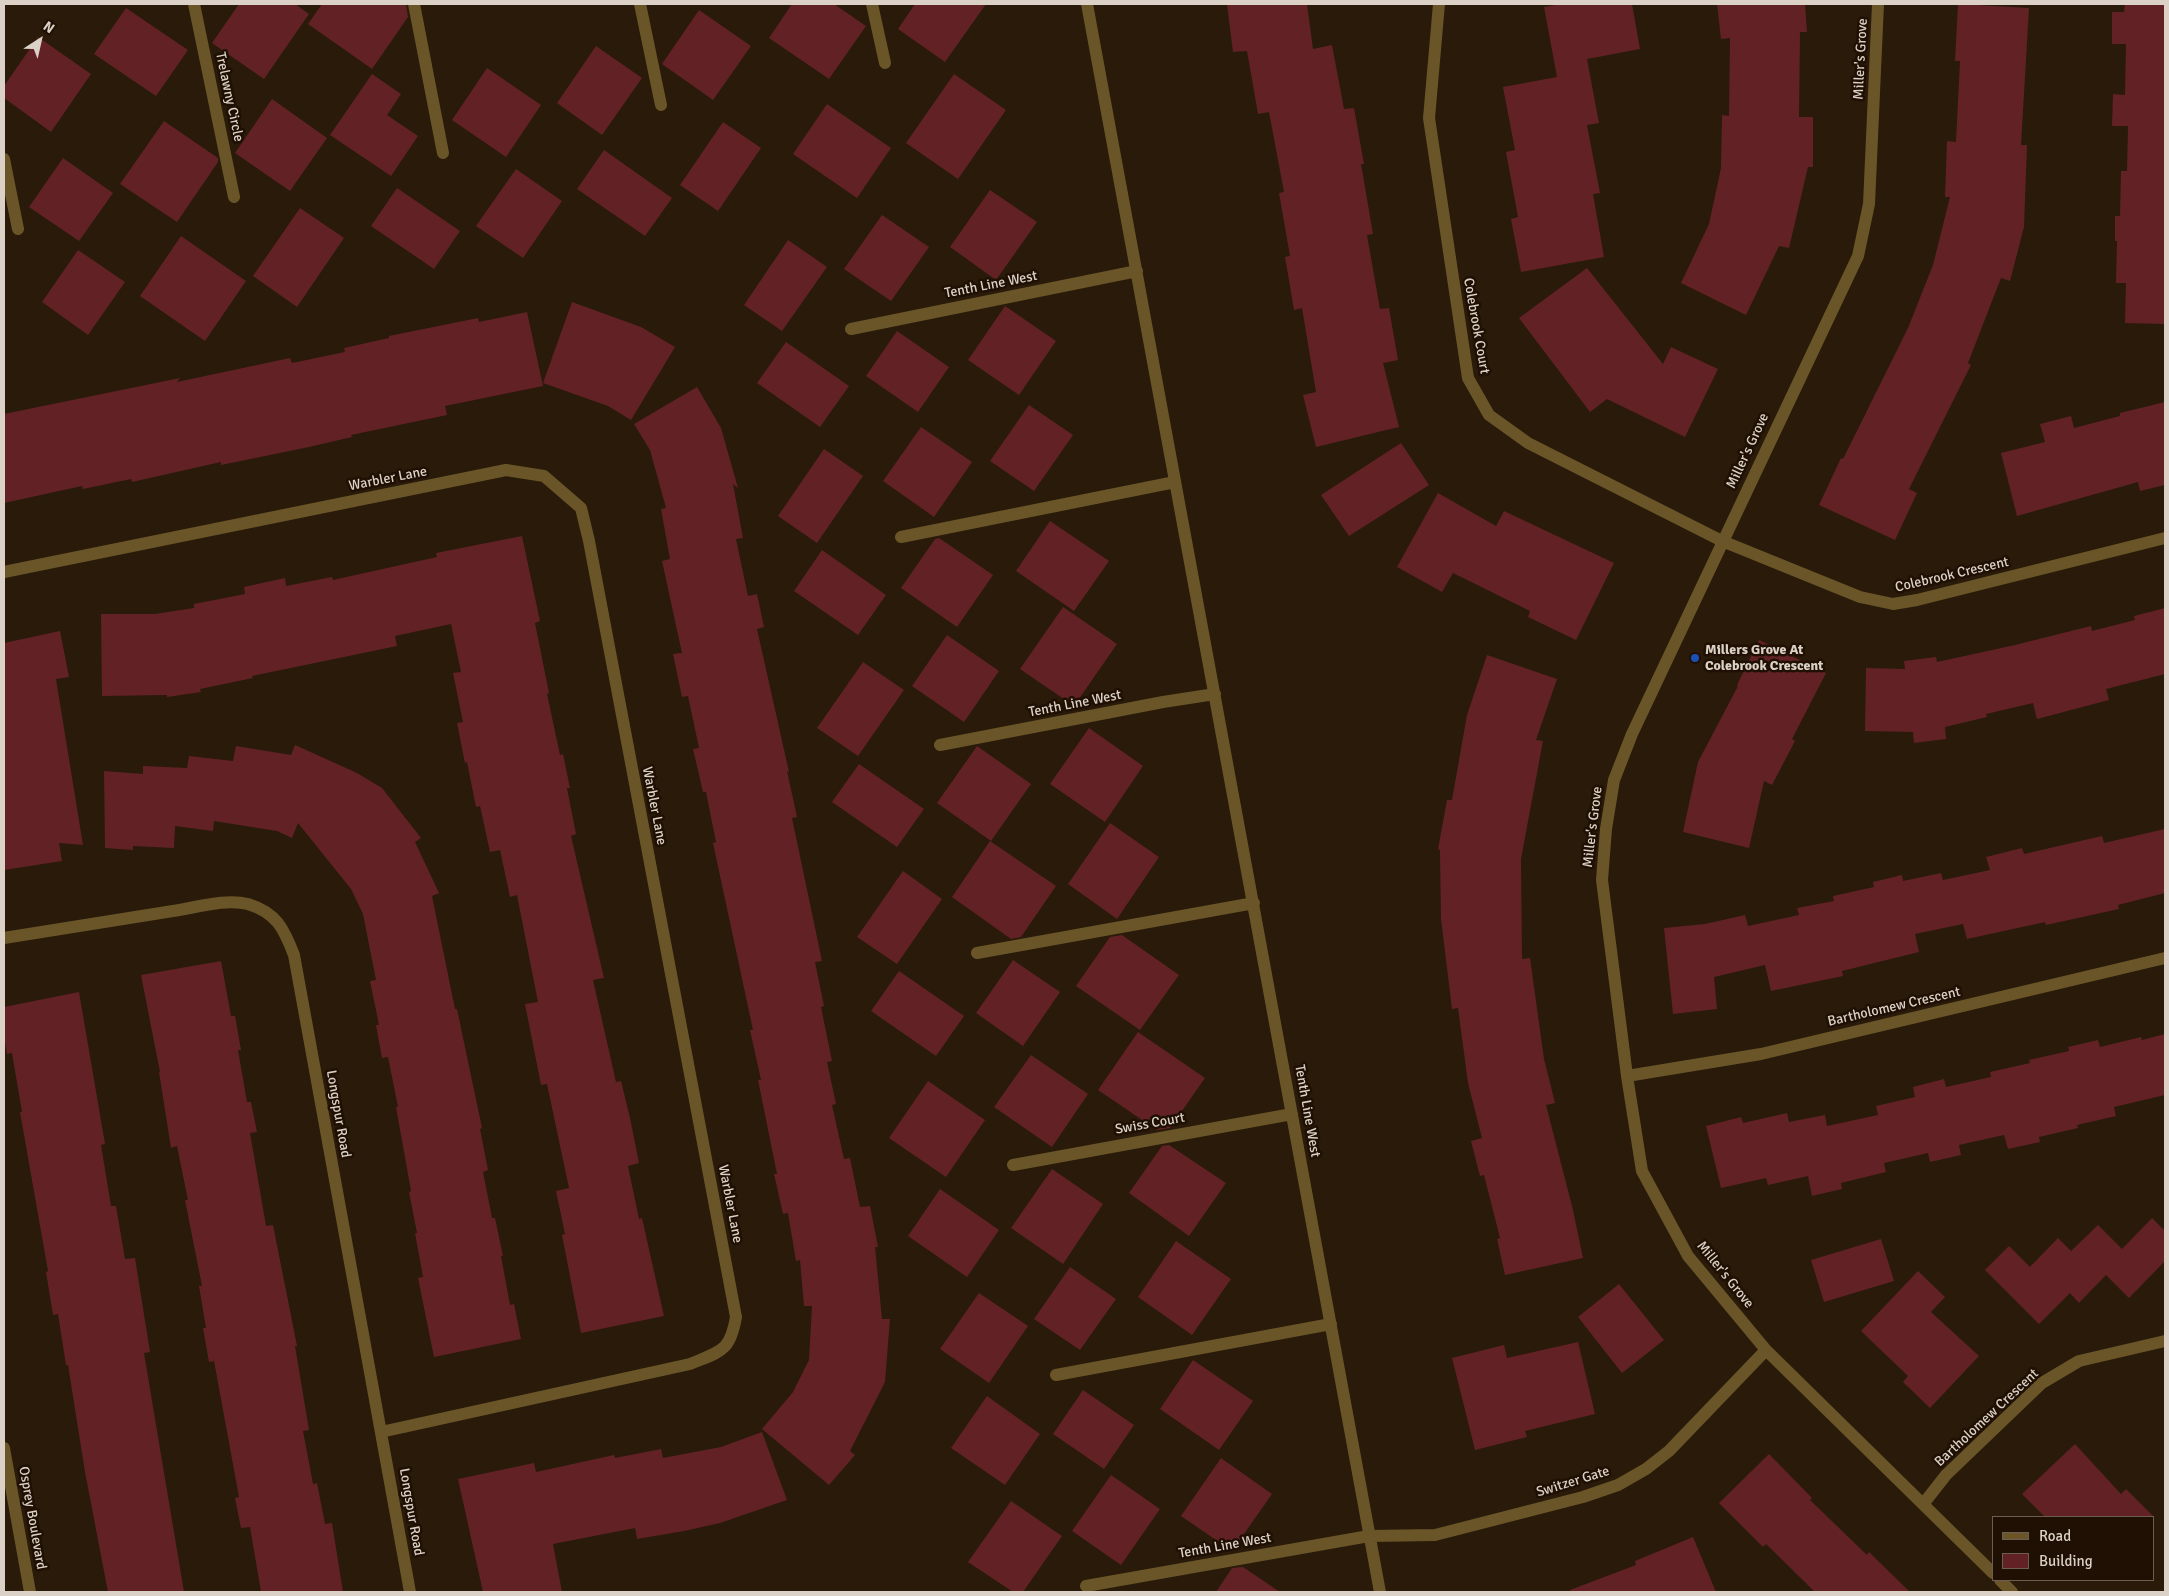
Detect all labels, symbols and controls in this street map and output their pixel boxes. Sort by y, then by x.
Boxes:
north arrow [15,15,65,65]
text: N [40,18,58,37]
street label: Miller's Grove [1850,18,1872,100]
street label: Trelawny Circle [211,51,247,143]
street label: Tenth Line West [943,268,1039,302]
street label: Colebrook Court [1459,277,1493,375]
street label: Miller's Grove [1723,411,1773,491]
street label: Warbler Lane [348,463,428,495]
street label: Colebrook Crescent [1894,554,2010,596]
place label: Millers Grove At Colebrook Crescent [1705,642,1823,674]
marker: Millers Grove At Colebrook Crescent [1689,652,1701,664]
street label: Tenth Line West [1027,687,1123,721]
street label: Warbler Lane [638,766,670,846]
street label: Miller's Grove [1580,786,1606,868]
street label: Bartholomew Crescent [1826,984,1962,1030]
street label: Tenth Line West [1291,1063,1323,1159]
street label: Longspur Road [322,1069,354,1159]
street label: Swiss Court [1114,1110,1186,1138]
street label: Warbler Lane [714,1164,746,1244]
street label: Miller's Grove [1693,1238,1757,1312]
street label: Bartholomew Crescent [1932,1366,2042,1470]
street label: Switzer Gate [1534,1463,1612,1501]
street label: Osprey Boulevard [15,1465,49,1571]
street label: Longspur Road [395,1467,427,1557]
legend [1992,1516,2154,1581]
text: Road [2039,1527,2071,1545]
street label: Tenth Line West [1177,1530,1273,1562]
text: Building [2039,1552,2093,1570]

